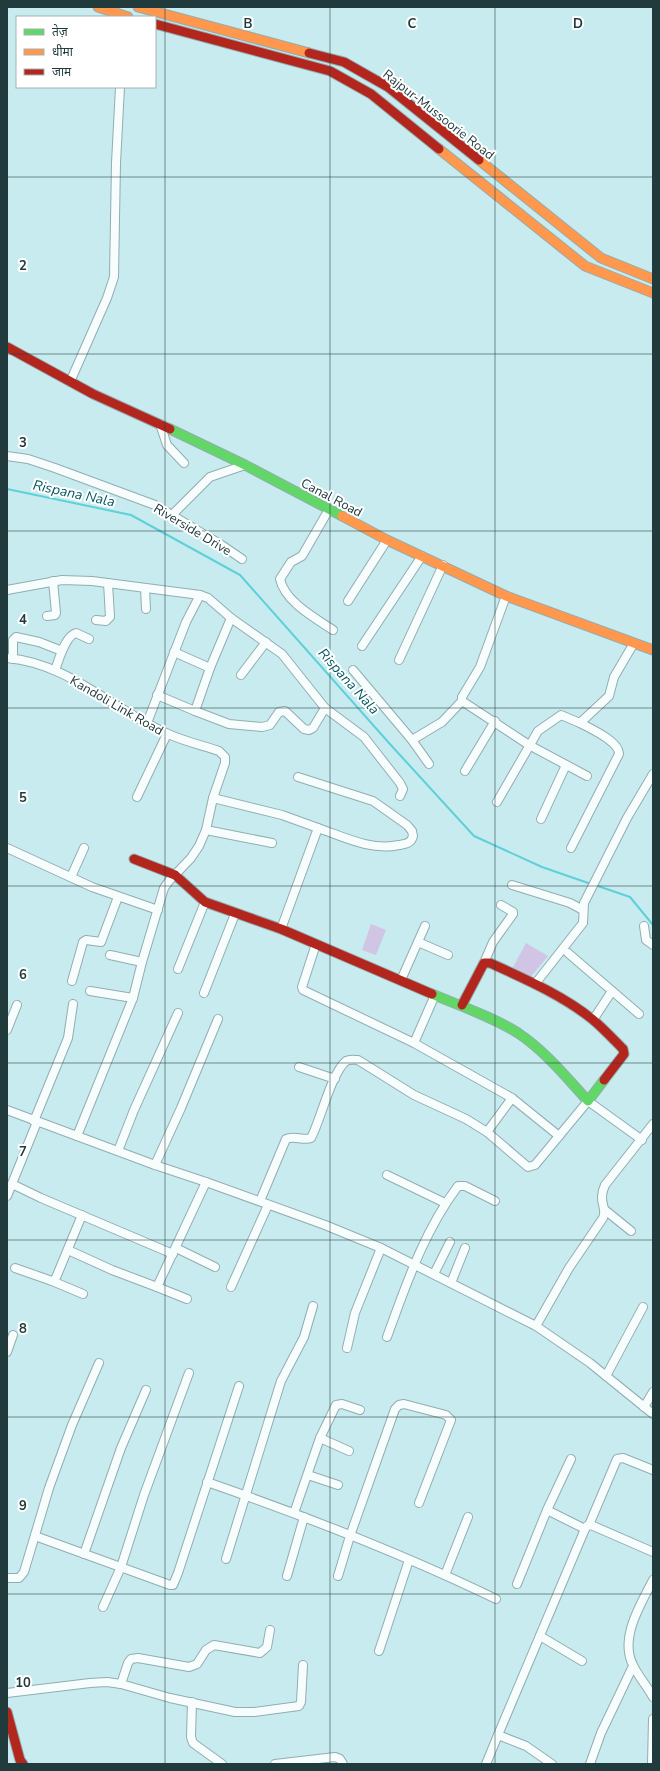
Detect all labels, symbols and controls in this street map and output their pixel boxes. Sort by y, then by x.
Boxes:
text: B [244,15,253,33]
text: C [408,15,417,33]
text: D [573,15,583,33]
legend [16,16,156,88]
text: तेज़ [52,24,69,40]
text: धीमा [52,44,74,60]
text: जाम [52,64,72,80]
street label: Rajpur-Mussoorie Road [379,66,498,164]
text: 2 [19,257,27,275]
text: 3 [19,434,27,452]
street label: Canal Road [298,474,365,522]
water label: Rispana Nala [31,476,117,511]
street label: Riverside Drive [150,500,235,560]
text: 4 [19,611,27,629]
water label: Rispana Nala [314,644,384,719]
street label: Kandoli Link Road [67,672,166,740]
text: 5 [19,789,27,807]
text: 6 [19,966,27,984]
text: 7 [19,1143,27,1161]
text: 8 [19,1320,27,1338]
text: 9 [19,1497,27,1515]
text: 10 [15,1674,31,1692]

